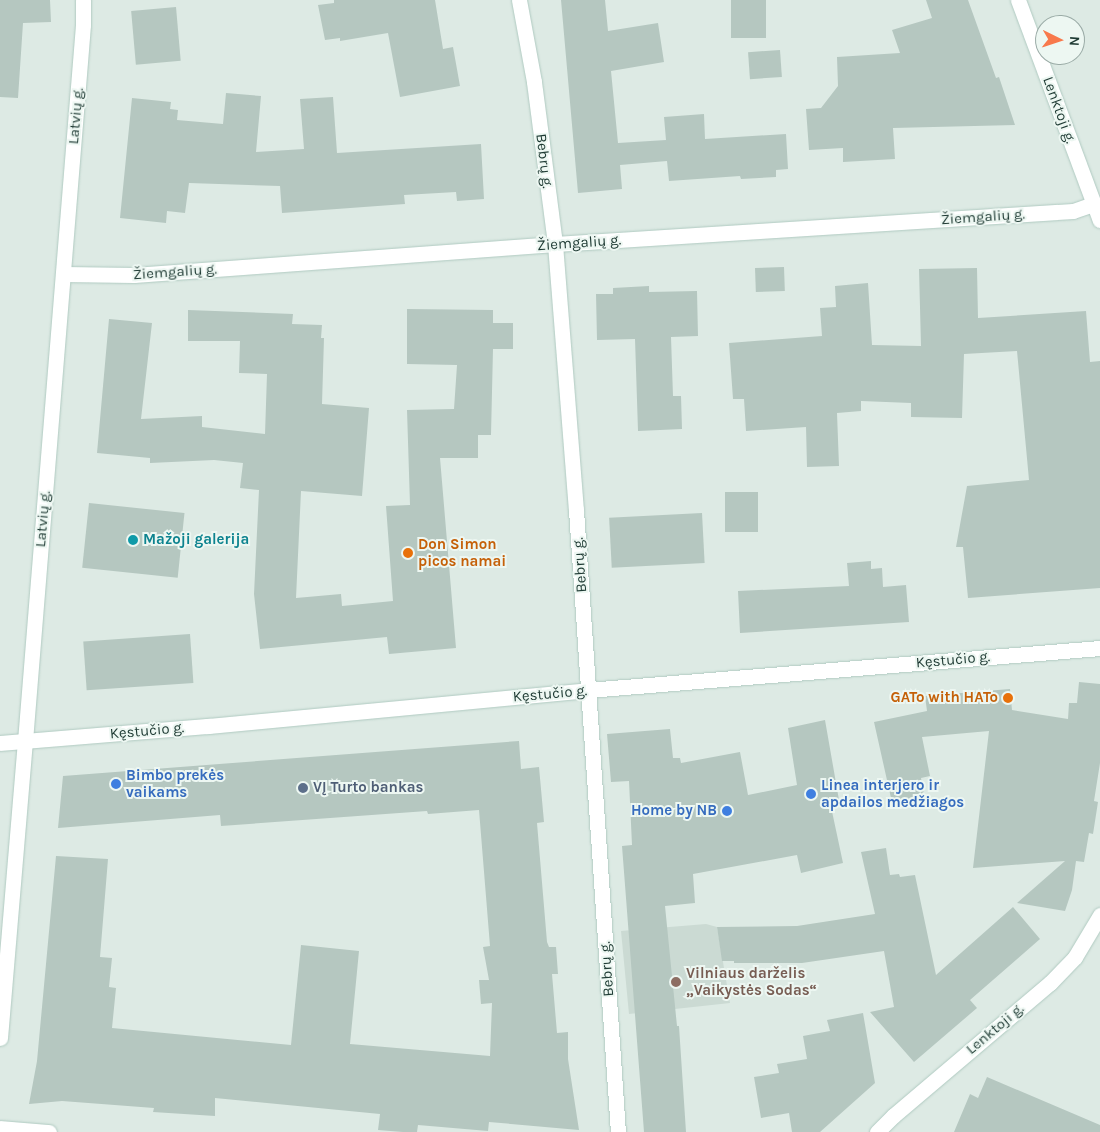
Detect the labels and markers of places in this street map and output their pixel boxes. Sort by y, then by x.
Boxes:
place label: Mažoji galerija [143,531,249,549]
marker: Mažoji galerija [127,534,139,546]
place label: Don Simon picos namai [418,535,506,570]
marker: Don Simon picos namai [402,547,414,559]
place label: GATo with HATo [891,689,998,707]
marker: GATo with HATo [1002,692,1014,704]
place label: Bimbo prekės vaikams [126,766,224,801]
place label: Linea interjero ir apdailos medžiagos [821,776,964,811]
marker: Bimbo prekės vaikams [110,778,122,790]
place label: VĮ Turto bankas [313,779,424,797]
marker: VĮ Turto bankas [297,782,309,794]
marker: Linea interjero ir apdailos medžiagos [805,788,817,800]
place label: Home by NB [631,802,717,820]
marker: Home by NB [721,805,733,817]
place label: Vilniaus darželis „Vaikystės Sodas“ [686,964,817,999]
marker: Vilniaus darželis „Vaikystės Sodas“ [670,976,682,988]

